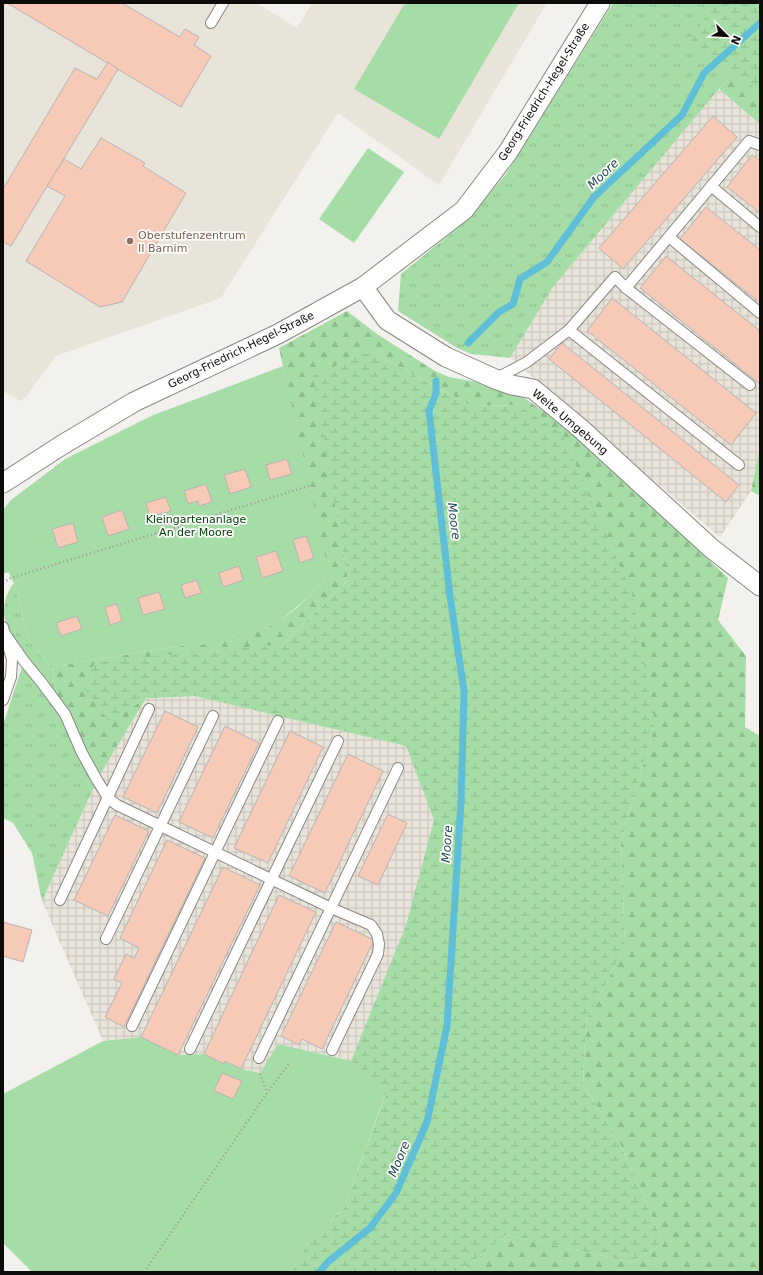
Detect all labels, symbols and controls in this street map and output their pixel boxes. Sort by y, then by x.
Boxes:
north arrow [707,16,747,56]
street label: Georg-Friedrich-Hegel-Straße [496,20,592,164]
text: N [728,33,743,47]
water label: Moore [585,156,621,192]
place label: Oberstufenzentrum II Barnim [138,229,246,255]
marker: Oberstufenzentrum II Barnim [125,236,135,246]
street label: Georg-Friedrich-Hegel-Straße [166,309,316,391]
street label: Weite Umgebung [529,386,611,458]
water label: Moore [445,502,463,540]
park label: Kleingartenanlage An der Moore [146,513,247,539]
water label: Moore [439,825,455,863]
water label: Moore [385,1139,413,1179]

